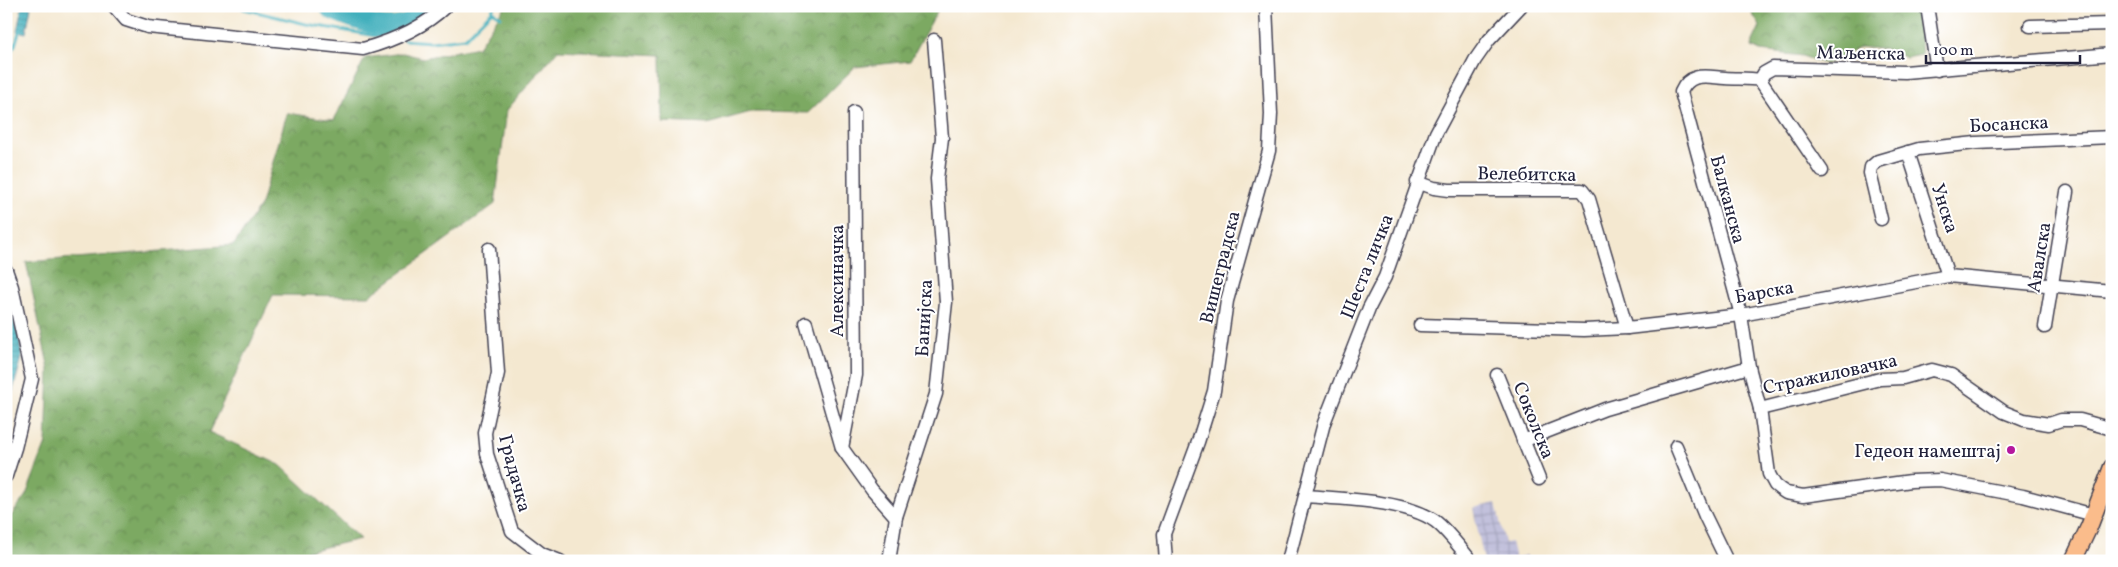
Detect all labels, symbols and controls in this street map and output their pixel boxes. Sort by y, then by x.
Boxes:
scale bar [1926,32,2079,64]
street label: Маљенска [1816,40,1906,68]
text: 100 m [1933,41,1973,62]
street label: Босанска [1969,110,2049,140]
street label: Балканска [1703,152,1751,247]
street label: Велебитска [1477,161,1577,189]
street label: Унска [1924,181,1964,237]
street label: Вишеградска [1194,208,1248,327]
street label: Шеста личка [1335,210,1401,323]
street label: Авалска [2022,220,2058,294]
street label: Алексиначка [825,225,851,337]
street label: Барска [1733,275,1796,311]
street label: Банијска [910,279,940,358]
street label: Стражиловачка [1761,348,1900,402]
street label: Соколска [1506,378,1560,463]
street label: Градачка [491,432,537,515]
place label: Гедеон намештај [1854,439,2001,465]
marker: Гедеон намештај [2005,444,2017,456]

